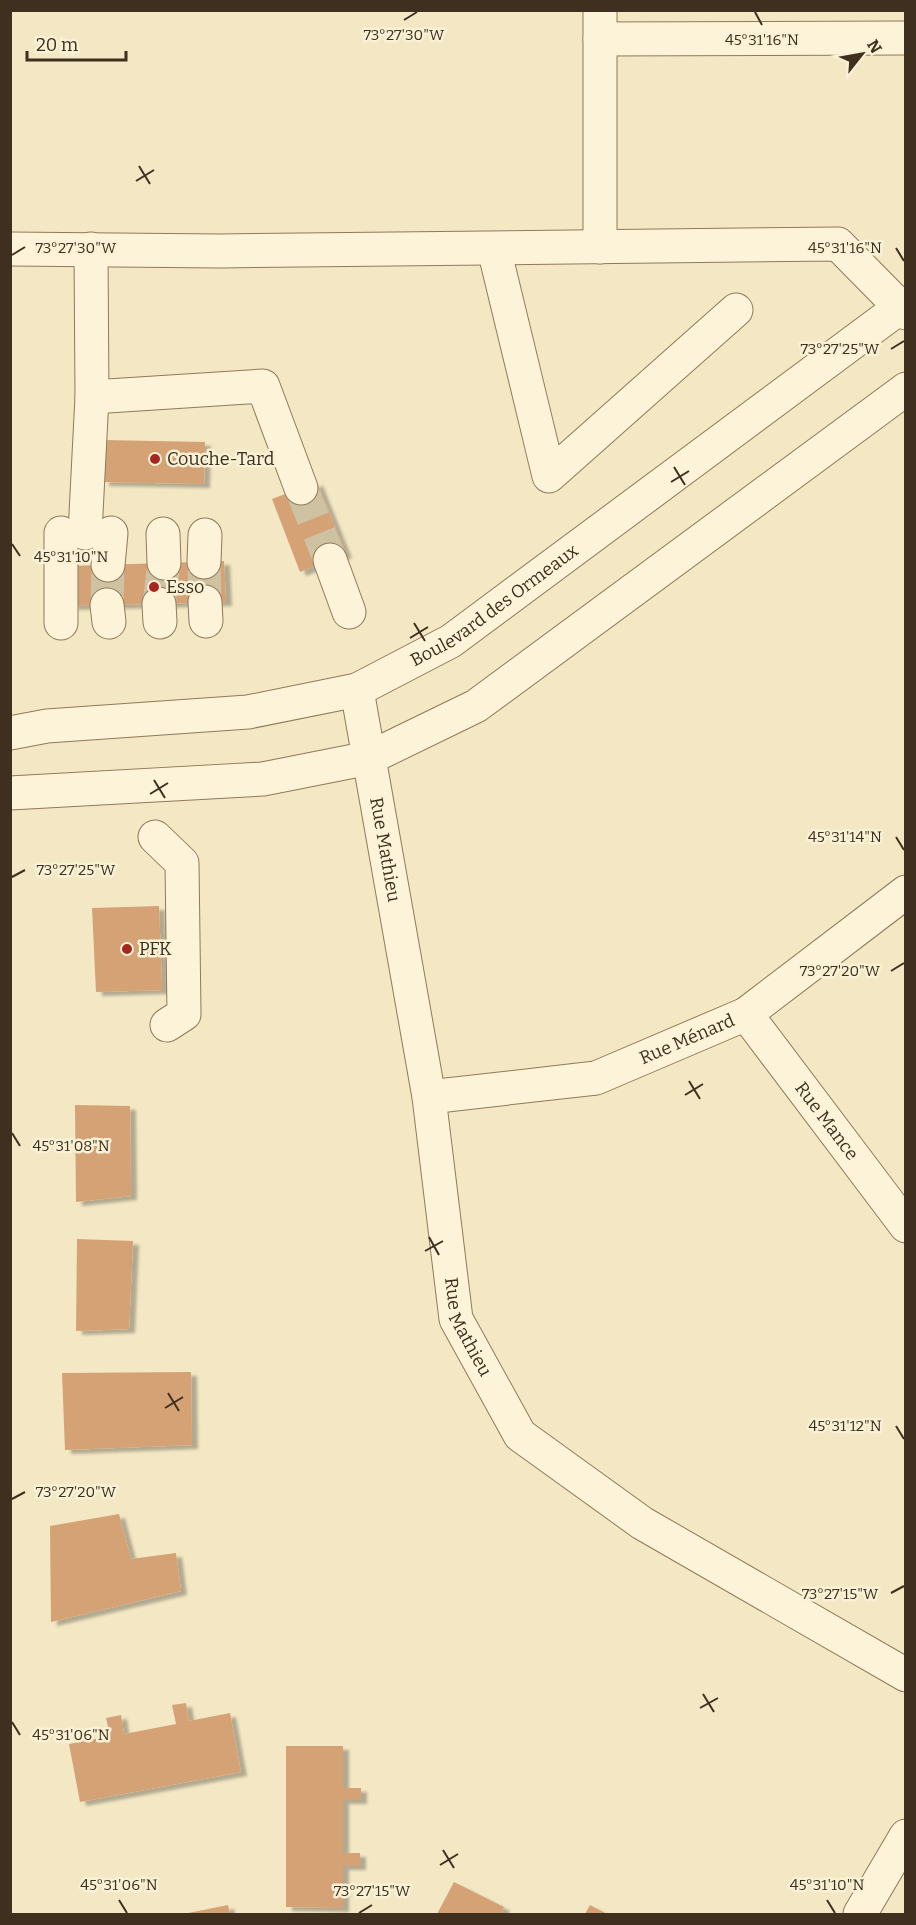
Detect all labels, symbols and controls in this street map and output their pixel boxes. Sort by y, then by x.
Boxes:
scale bar [27,24,126,62]
north arrow [832,24,892,84]
text: 73°27'30"W [364,26,445,44]
text: 45°31'16"N [725,31,799,49]
text: 20 m [36,34,78,56]
text: N [863,36,886,57]
text: 73°27'30"W [36,239,117,257]
text: 45°31'16"N [808,239,882,257]
text: 73°27'25"W [801,340,880,358]
place label: Couche-Tard [167,448,275,470]
marker: Couche-Tard [148,452,162,466]
street label: Boulevard des Ormeaux [407,539,583,671]
text: 45°31'10"N [34,548,108,566]
place label: Esso [166,576,204,598]
marker: Esso [147,580,161,594]
street label: Rue Mathieu [365,796,405,904]
text: 45°31'14"N [808,828,882,846]
text: 73°27'25"W [37,861,116,879]
place label: PFK [139,938,172,960]
marker: PFK [120,942,134,956]
text: 73°27'20"W [800,962,881,980]
street label: Rue Ménard [636,1009,738,1069]
street label: Rue Mance [790,1078,863,1164]
text: 45°31'08"N [32,1137,110,1155]
street label: Rue Mathieu [440,1276,497,1380]
text: 45°31'12"N [808,1417,882,1435]
text: 73°27'20"W [36,1483,117,1501]
text: 73°27'15"W [802,1585,879,1603]
text: 45°31'06"N [32,1726,110,1744]
text: 45°31'06"N [80,1876,158,1894]
text: 45°31'10"N [790,1876,864,1894]
text: 73°27'15"W [334,1882,411,1900]

